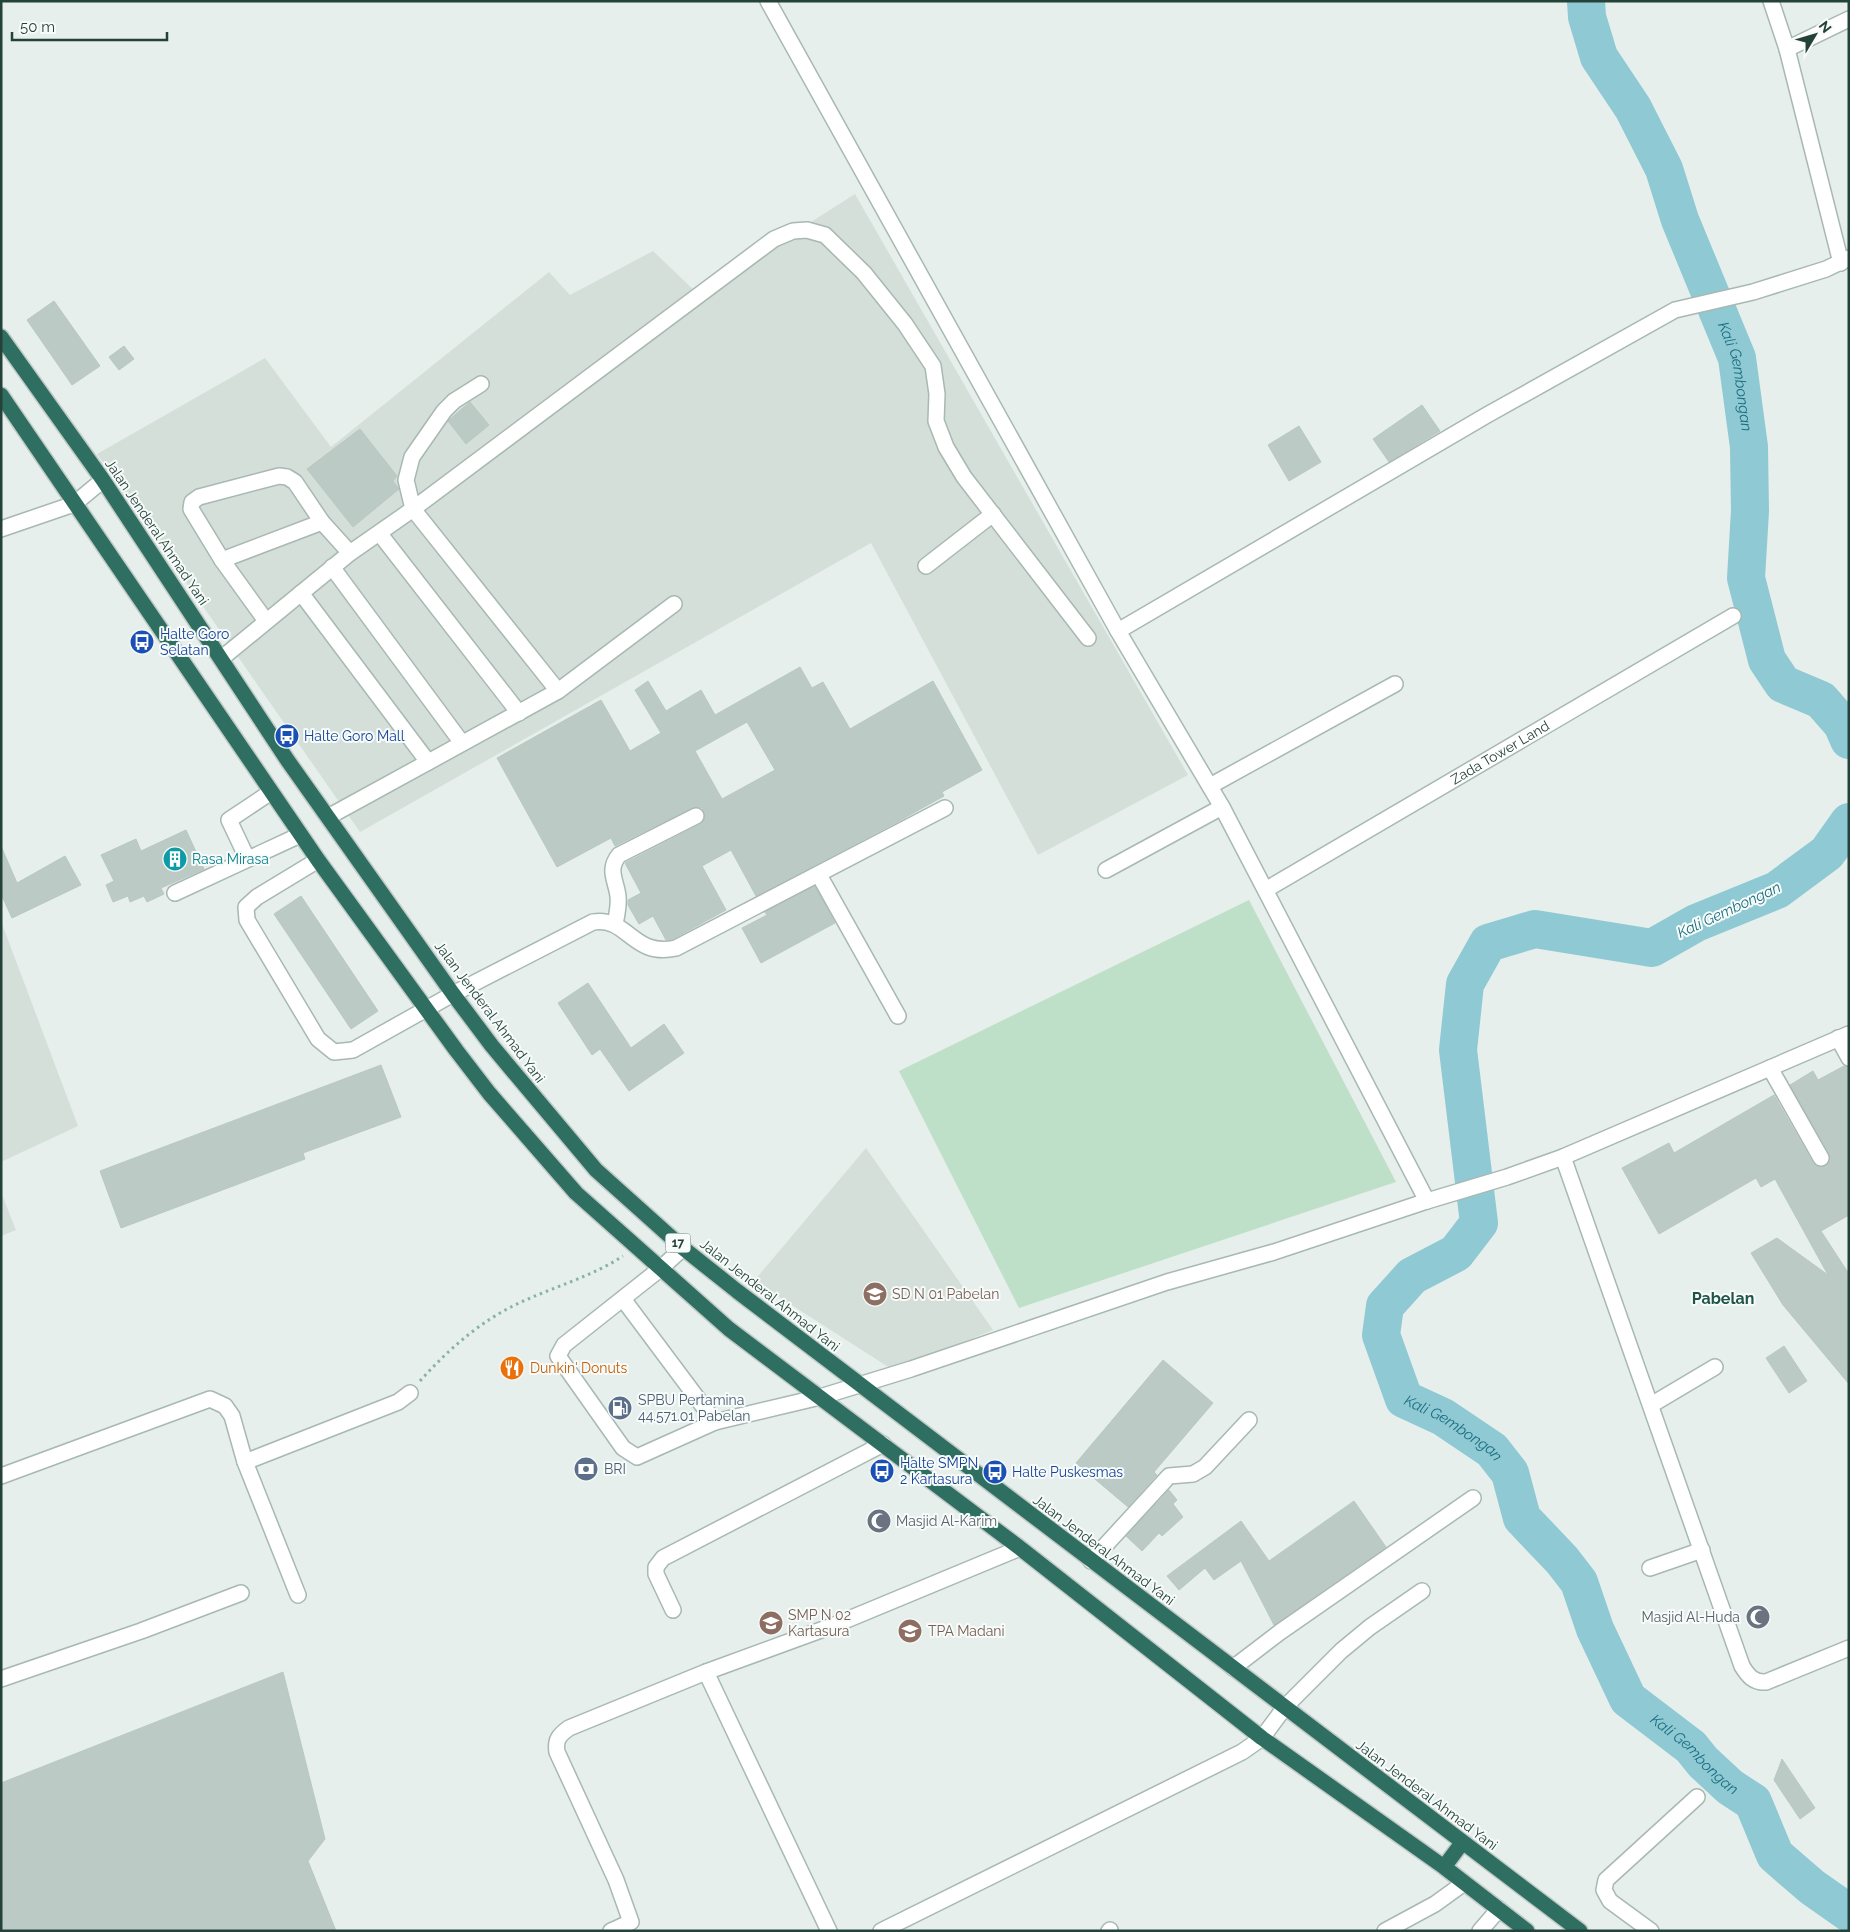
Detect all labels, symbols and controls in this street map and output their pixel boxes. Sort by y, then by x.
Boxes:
scale bar [12,10,168,42]
north arrow [1790,10,1840,60]
text: 50 m [20,18,55,36]
text: N [1816,18,1835,36]
water label: Kali Gembongan [1714,319,1756,432]
street label: Jalan Jenderal Ahmad Yani [102,456,212,608]
place label: Halte Goro Selatan [160,626,229,658]
bus stop icon: Halte Goro Selatan [129,629,155,655]
street label: Zada Tower Land [1448,717,1552,788]
bus stop icon: Halte Goro Mall [274,723,300,749]
place label: Halte Goro Mall [304,728,405,744]
building icon: Rasa Mirasa [162,846,188,872]
place label: Rasa Mirasa [192,851,269,867]
water label: Kali Gembongan [1674,878,1784,942]
street label: Jalan Jenderal Ahmad Yani [432,938,548,1086]
road number: 17 [666,1234,690,1252]
street label: Jalan Jenderal Ahmad Yani [697,1236,843,1354]
school or university icon: SD N 01 Pabelan [862,1281,888,1307]
place label: SD N 01 Pabelan [892,1286,999,1302]
district label: Pabelan [1692,1289,1754,1308]
restaurant icon: Dunkin' Donuts [499,1355,525,1381]
place label: Dunkin' Donuts [530,1360,628,1376]
water label: Kali Gembongan [1401,1391,1506,1465]
place label: SPBU Pertamina 44.571.01 Pabelan [638,1392,751,1424]
fuel station icon: SPBU Pertamina 44.571.01 Pabelan [607,1395,633,1421]
place label: Halte SMPN 2 Kartasura [900,1455,978,1487]
bank icon: BRI [573,1456,599,1482]
bus stop icon: Halte SMPN 2 Kartasura [869,1458,895,1484]
bus stop icon: Halte Puskesmas [982,1459,1008,1485]
place label: BRI [604,1461,626,1477]
place label: Halte Puskesmas [1012,1464,1123,1480]
street label: Jalan Jenderal Ahmad Yani [1030,1492,1178,1608]
mosque icon: Masjid Al-Karim [866,1508,892,1534]
place label: Masjid Al-Karim [896,1513,997,1529]
mosque icon: Masjid Al-Huda [1745,1604,1771,1630]
place label: SMP N 02 Kartasura [788,1607,851,1639]
place label: Masjid Al-Huda [1641,1609,1740,1625]
school or university icon: SMP N 02 Kartasura [758,1610,784,1636]
school or university icon: TPA Madani [897,1618,923,1644]
place label: TPA Madani [928,1623,1005,1639]
water label: Kali Gembongan [1647,1710,1741,1799]
street label: Jalan Jenderal Ahmad Yani [1353,1737,1501,1853]

